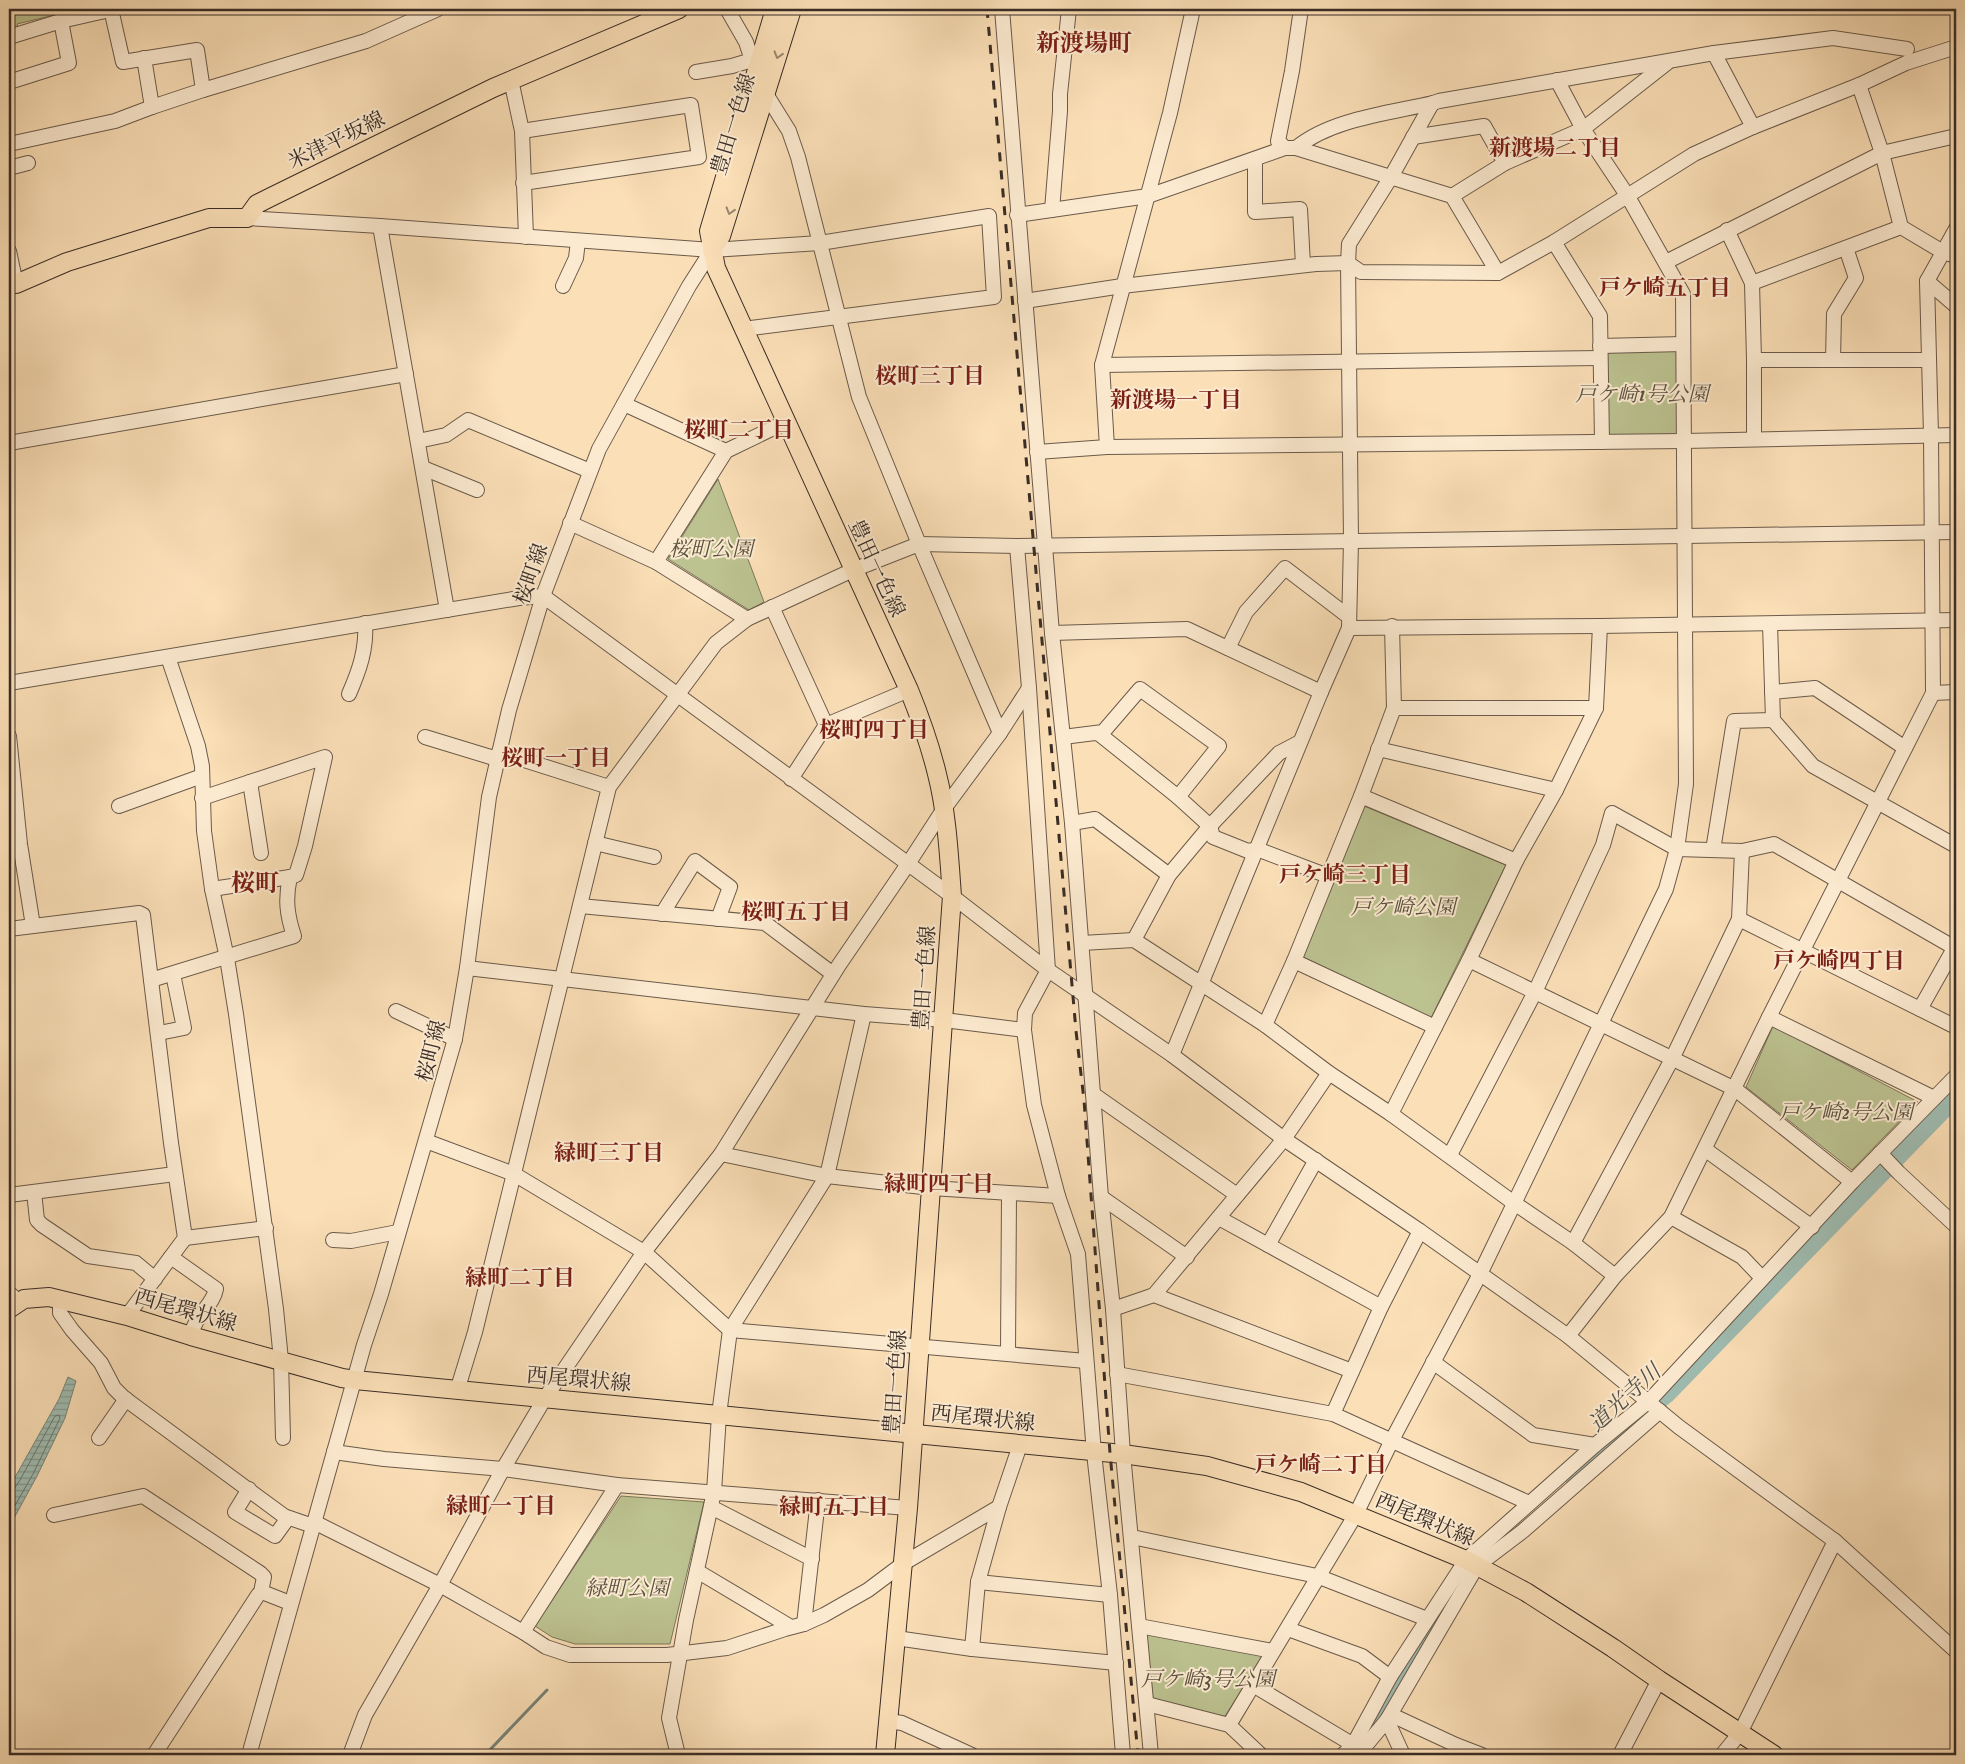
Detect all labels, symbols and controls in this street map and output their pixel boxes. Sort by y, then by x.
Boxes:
district label: 新渡場町 [1036,29,1132,59]
one-way arrow [774,51,784,59]
street label: 豊田一色線 [706,70,762,178]
street label: 米津平坂線 [284,106,389,176]
district label: 新渡場二丁目 [1489,135,1621,162]
one-way arrow [725,206,735,214]
district label: 戸ケ崎五丁目 [1599,275,1731,302]
district label: 桜町三丁目 [875,363,985,390]
park label: 戸ケ崎1号公園 [1575,382,1712,408]
district label: 新渡場一丁目 [1110,387,1242,414]
district label: 桜町二丁目 [684,417,794,444]
street label: 豊田一色線 [842,515,910,621]
park label: 桜町公園 [669,537,756,563]
street label: 桜町線 [509,540,554,608]
district label: 桜町四丁目 [819,717,929,744]
district label: 桜町一丁目 [501,745,611,772]
district label: 戸ケ崎三丁目 [1279,862,1411,889]
district label: 桜町 [231,869,279,899]
park label: 戸ケ崎公園 [1351,895,1458,921]
district label: 桜町五丁目 [741,899,851,926]
street label: 豊田一色線 [908,925,942,1031]
district label: 戸ケ崎四丁目 [1773,948,1905,975]
street label: 桜町線 [412,1018,452,1085]
park label: 戸ケ崎2号公園 [1779,1100,1916,1126]
district label: 緑町三丁目 [554,1140,664,1167]
district label: 緑町四丁目 [884,1171,994,1198]
district label: 緑町二丁目 [465,1265,575,1292]
street label: 西尾環状線 [132,1284,240,1338]
street label: 豊田一色線 [879,1329,913,1435]
water label: 道光寺川 [1583,1357,1668,1438]
street label: 西尾環状線 [525,1362,632,1398]
street label: 西尾環状線 [929,1401,1036,1437]
district label: 戸ケ崎二丁目 [1255,1452,1387,1479]
street label: 西尾環状線 [1371,1487,1478,1552]
district label: 緑町一丁目 [446,1493,556,1520]
district label: 緑町五丁目 [779,1494,889,1521]
park label: 緑町公園 [585,1576,672,1602]
park label: 戸ケ崎3号公園 [1141,1667,1278,1693]

